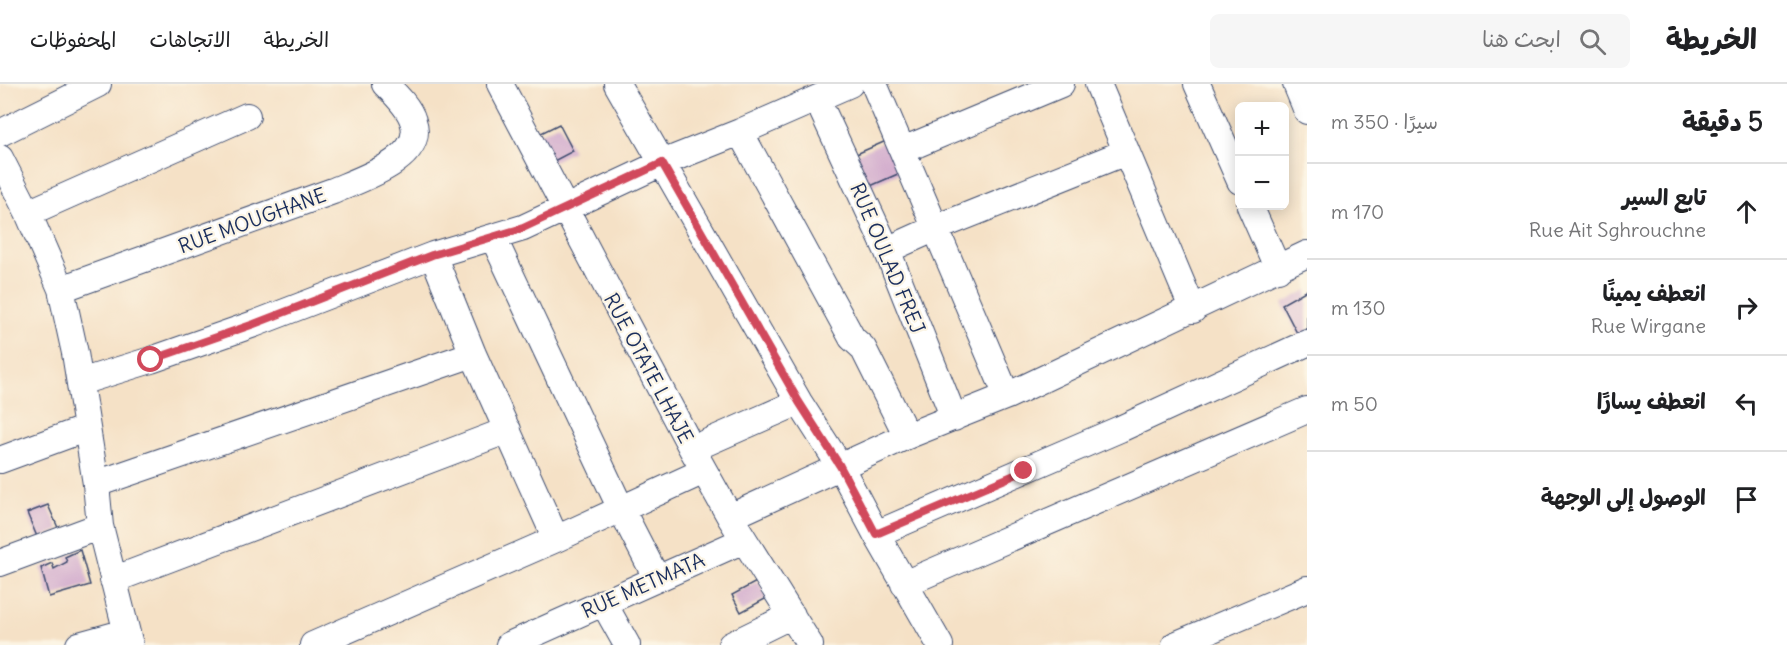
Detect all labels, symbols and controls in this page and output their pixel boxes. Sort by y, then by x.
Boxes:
search box [1210,14,1630,68]
text: الخريطة [1666,21,1757,57]
text: ابحث هنا [1482,25,1561,53]
icon: search [1576,25,1609,58]
text: المحفوظات [30,26,116,53]
text: الاتجاهات [149,26,231,53]
text: الخريطة [264,26,329,53]
map controls [1235,102,1289,210]
button: + [1235,102,1289,156]
text: 5 دقيقة [1682,105,1763,138]
text: سيرًا · 350 m [1331,109,1438,134]
button: − [1235,156,1289,210]
street label: RUE OULAD FREJ [845,179,931,337]
street label: RUE MOUGHANE [175,182,329,258]
text: تابع السير [1622,183,1706,211]
icon: ahead [1730,195,1763,228]
text: 170 m [1331,199,1384,224]
text: Rue Ait Sghrouchne [1529,217,1706,242]
text: انعطف يمينًا [1603,279,1706,307]
street label: RUE OTATE LHAJE [599,289,699,447]
icon: right [1730,291,1763,324]
text: 130 m [1331,295,1386,320]
text: Rue Wirgane [1591,313,1706,338]
route start [137,346,163,372]
text: انعطف يسارًا [1597,387,1706,415]
icon: left [1730,387,1763,420]
text: 50 m [1331,391,1378,416]
route end [1010,457,1036,483]
text: الوصول إلى الوجهة [1541,483,1706,511]
icon: arrive [1730,483,1763,516]
street label: RUE METMATA [578,547,709,623]

